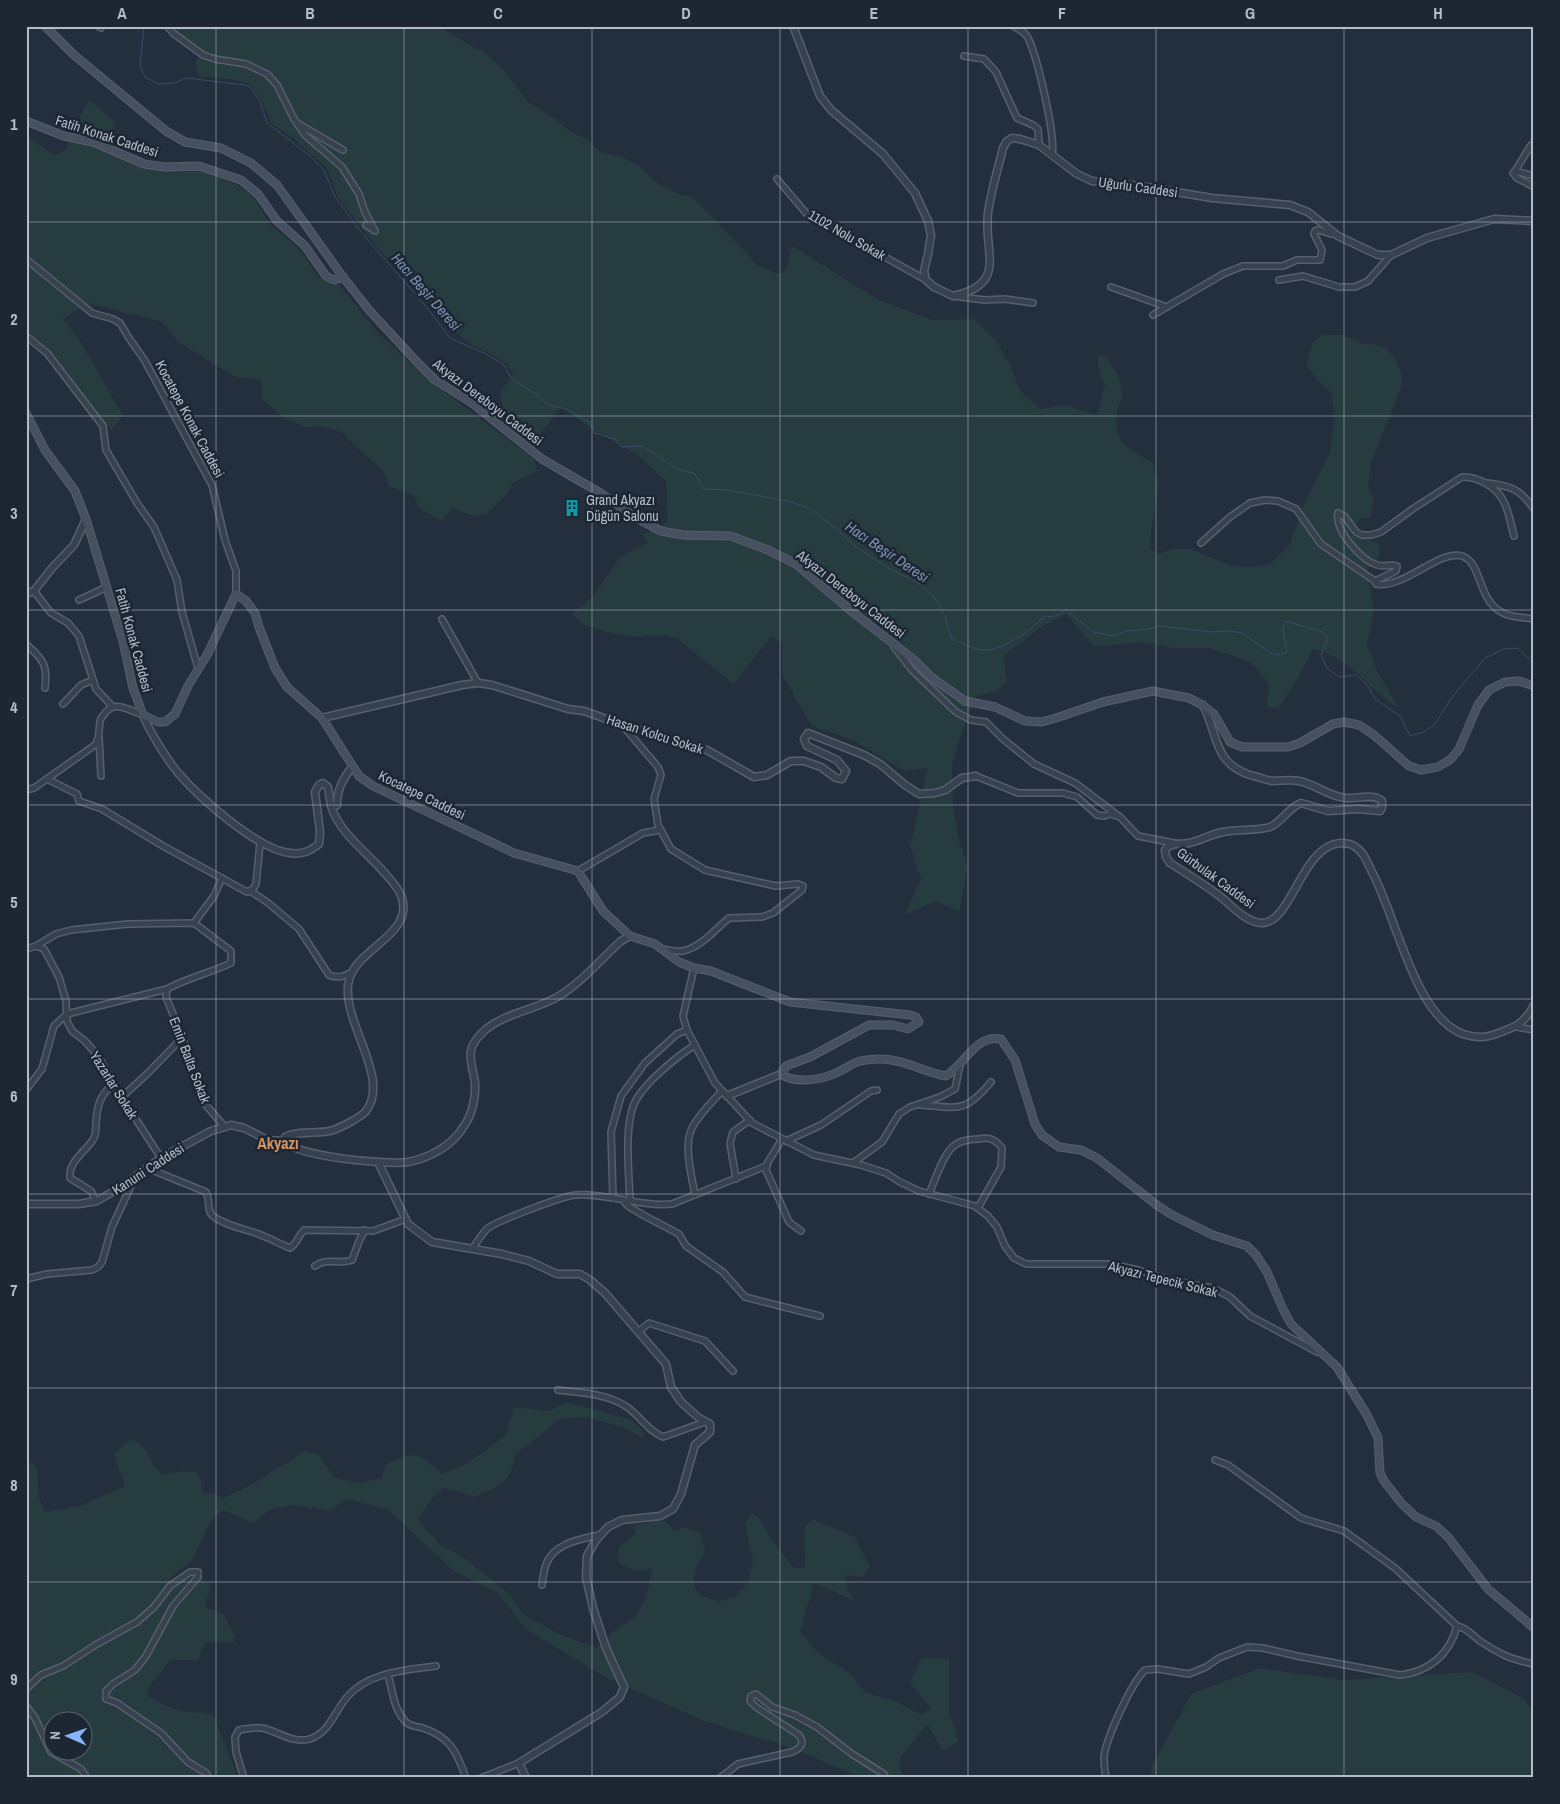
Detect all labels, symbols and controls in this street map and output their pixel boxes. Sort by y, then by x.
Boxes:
text: A [117,2,127,24]
text: B [305,2,315,24]
text: C [493,2,503,24]
text: D [681,2,691,24]
text: E [870,2,879,24]
text: F [1058,2,1066,24]
text: G [1245,2,1255,24]
text: H [1433,2,1443,24]
street label: Fatih Konak Caddesi [53,111,161,161]
text: 1 [10,113,18,135]
street label: Uğurlu Caddesi [1097,173,1179,201]
street label: 1102 Nolu Sokak [805,206,889,265]
water label: Hacı Beşir Deresi [387,248,467,336]
text: 2 [10,308,18,330]
street label: Akyazı Dereboyu Caddesi [429,354,547,449]
street label: Kocatepe Konak Caddesi [151,357,229,481]
place label: Grand Akyazı Düğün Salonu [586,491,659,525]
building icon: Grand Akyazı Düğün Salonu [562,498,582,518]
text: 3 [10,502,18,524]
water label: Hacı Beşir Deresi [841,516,934,588]
street label: Akyazı Dereboyu Caddesi [792,545,909,642]
street label: Fatih Konak Caddesi [111,586,157,694]
text: 4 [10,696,18,718]
street label: Hasan Kolcu Sokak [605,710,706,758]
street label: Kocatepe Caddesi [376,766,468,824]
street label: Gürbulak Caddesi [1173,844,1259,912]
text: 5 [10,891,18,913]
street label: Emin Balta Sokak [165,1014,215,1106]
street label: Yazarlar Sokak [86,1048,142,1123]
text: 6 [10,1085,18,1107]
district label: Akyazı [257,1132,299,1154]
street label: Kanuni Caddesi [109,1139,187,1199]
street label: Akyazı Tepecik Sokak [1105,1256,1220,1301]
text: 7 [10,1279,18,1301]
text: 8 [10,1474,18,1496]
text: 9 [10,1668,18,1690]
north arrow [42,1712,92,1762]
text: N [46,1731,64,1740]

